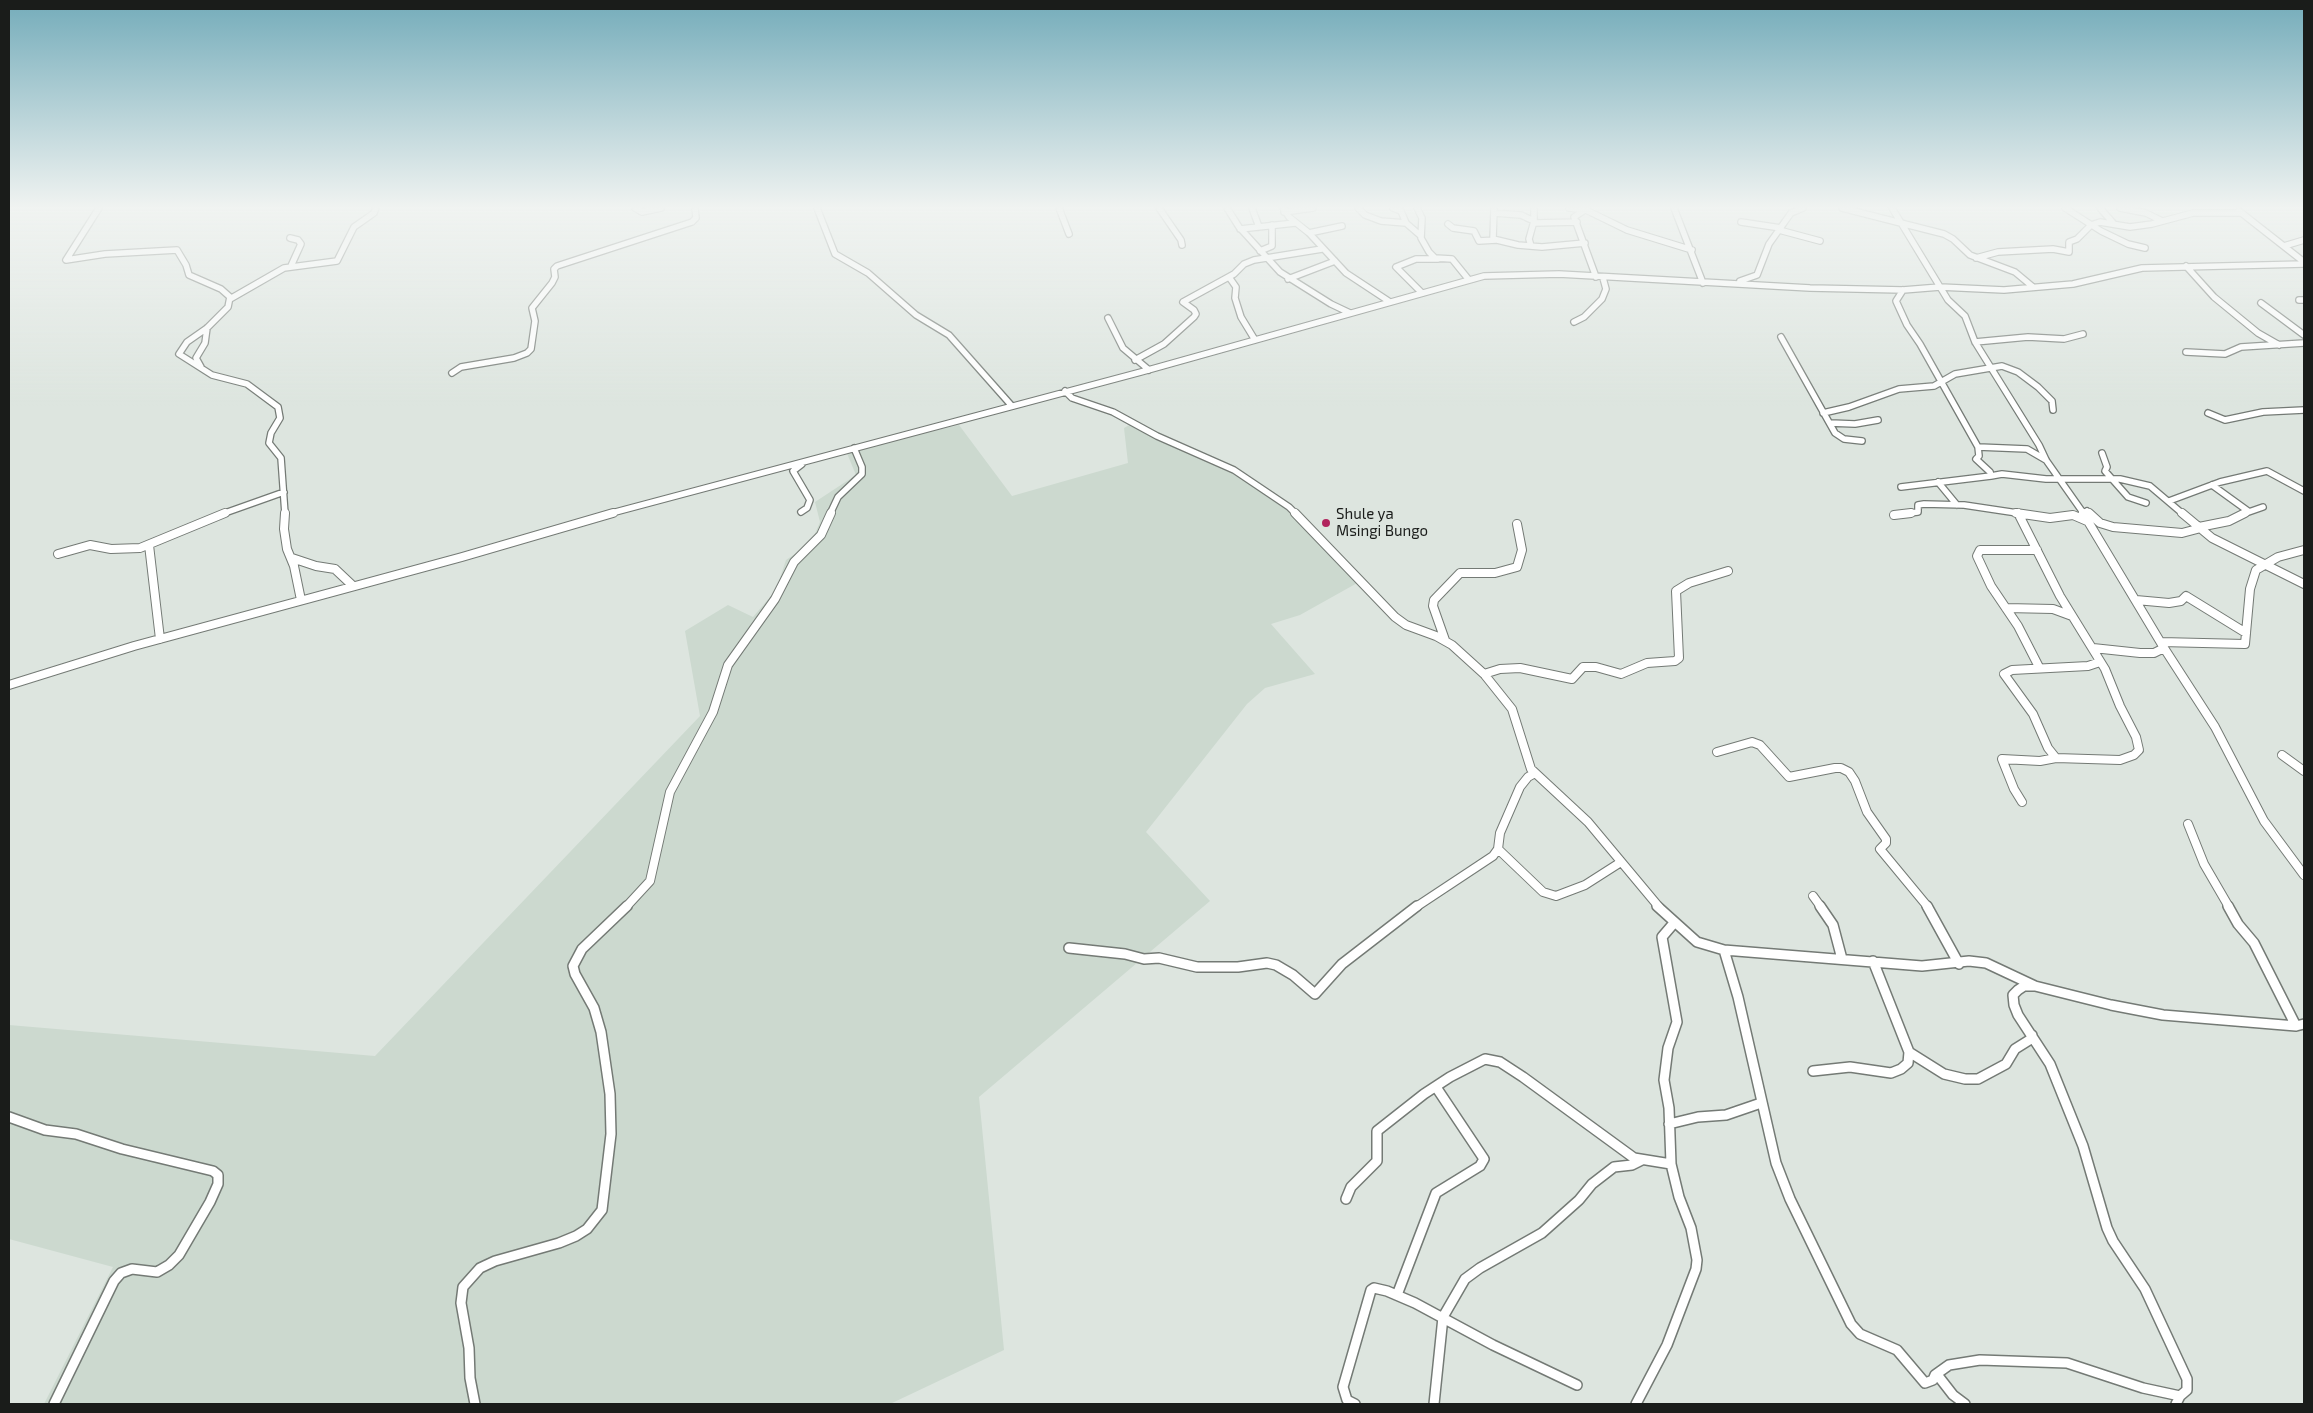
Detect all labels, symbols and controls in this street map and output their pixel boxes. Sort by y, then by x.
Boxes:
place label: Shule ya Msingi Bungo [1336,505,1428,540]
marker: Shule ya Msingi Bungo [1320,517,1332,529]

